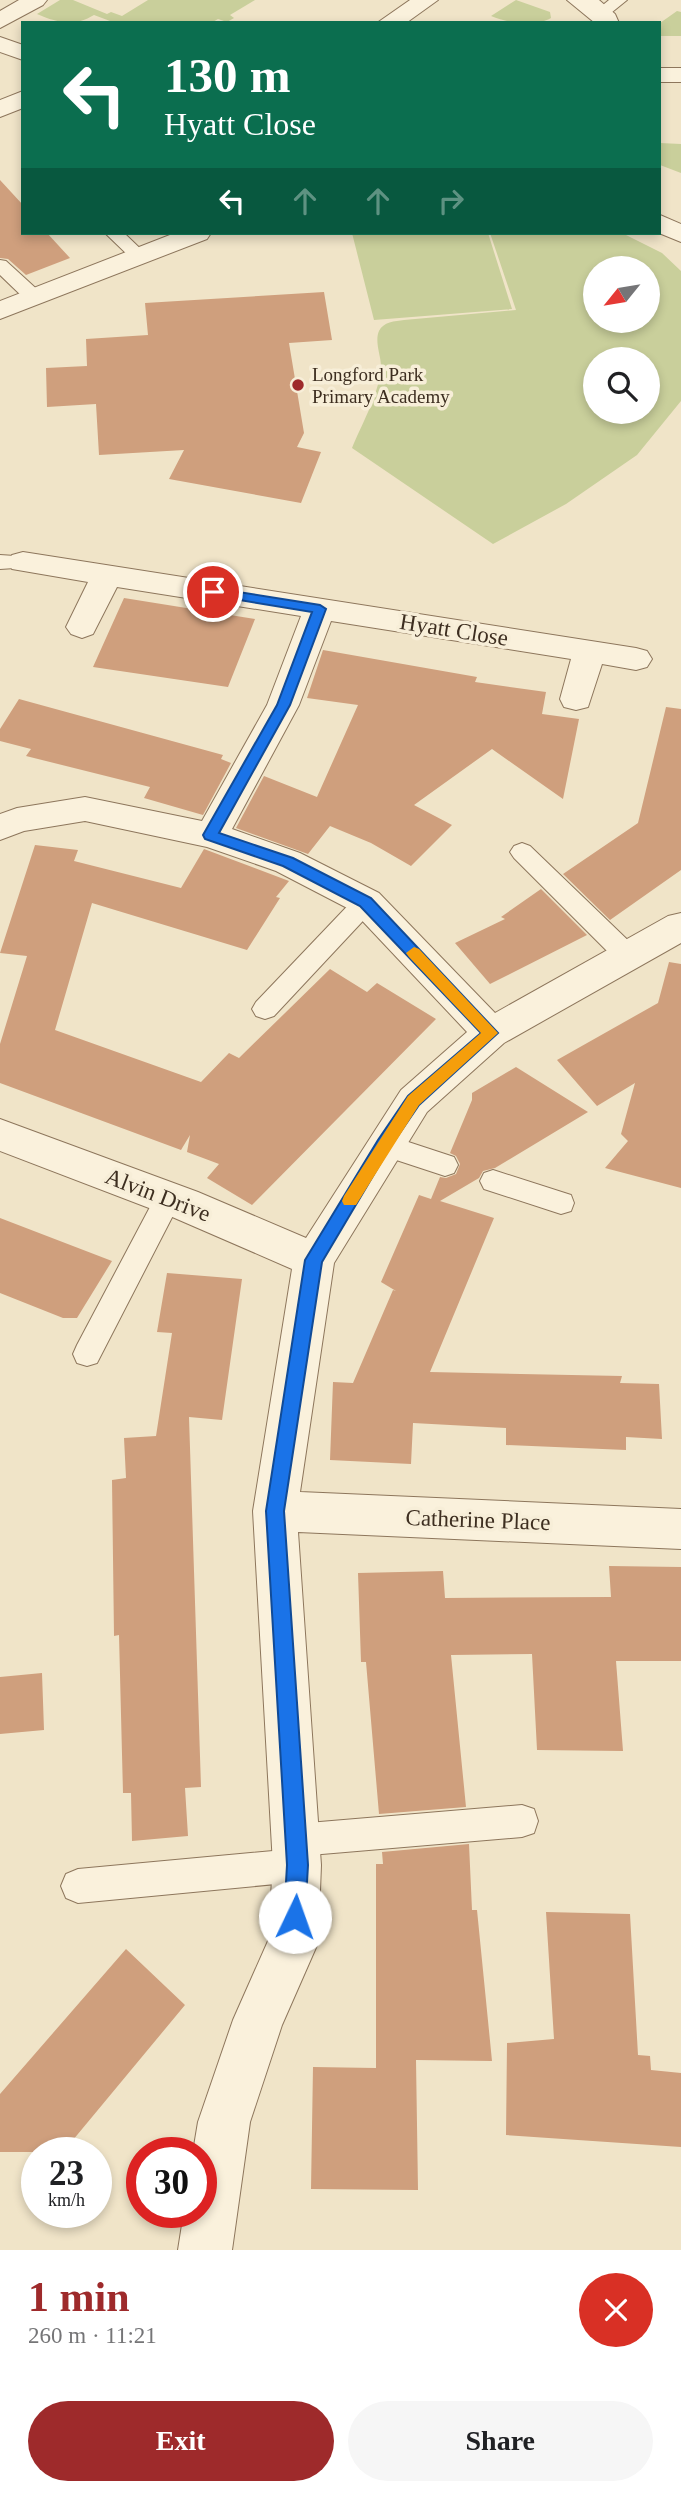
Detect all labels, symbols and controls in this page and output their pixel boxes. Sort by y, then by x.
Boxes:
text: 130 m [164,48,291,103]
icon: left [49,49,140,140]
text: Hyatt Close [164,106,316,142]
icon: left [213,182,251,220]
icon: ahead [286,182,324,220]
icon: ahead [359,182,397,220]
icon: right [432,182,470,220]
north arrow [583,256,660,332]
map controls [583,256,660,424]
button: search [583,347,660,424]
place label: Longford Park Primary Academy [312,364,450,407]
marker: Longford Park Primary Academy [290,377,306,393]
pin [183,562,243,622]
icon: arrive [194,573,232,611]
street label: Hyatt Close [398,609,510,651]
street label: Alvin Drive [102,1164,214,1226]
street label: Catherine Place [405,1505,551,1535]
position arrow [258,1880,332,1954]
speed limit sign: 30 [126,2137,217,2228]
text: 23 [49,2154,84,2193]
text: km/h [48,2190,85,2210]
button: close [579,2273,653,2347]
text: 1 min [28,2274,130,2320]
text: 260 m · 11:21 [28,2323,157,2348]
button: Exit [28,2401,334,2481]
button: Share [348,2401,653,2481]

